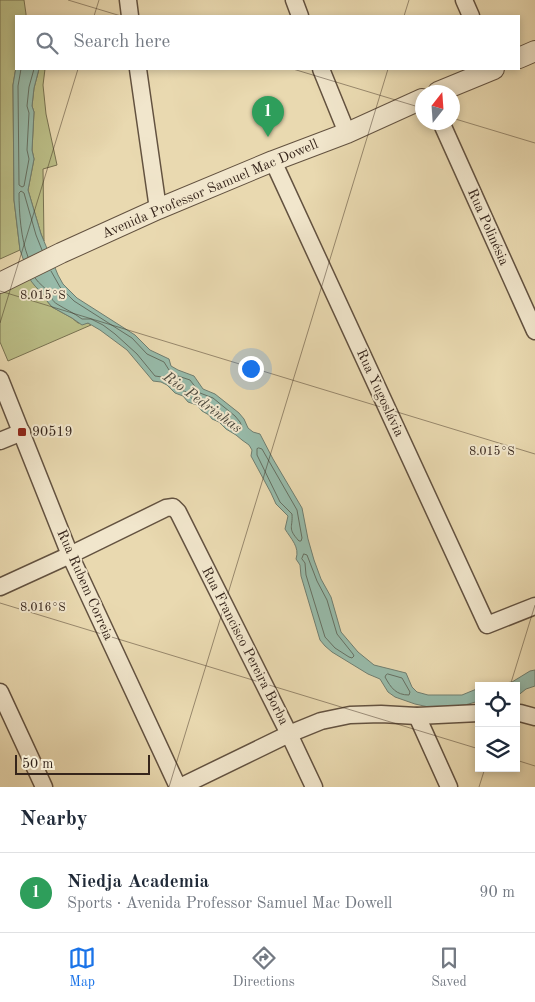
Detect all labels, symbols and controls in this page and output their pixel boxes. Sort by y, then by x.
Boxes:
search box [15,15,520,70]
icon: search [33,29,61,57]
text: Search here [73,33,170,52]
north arrow [415,85,460,130]
pin: 1 [252,96,284,137]
street label: Avenida Professor Samuel Mac Dowell [100,137,320,241]
street label: Rua Polinésia [465,187,511,268]
text: 8.015°S [20,289,66,302]
street label: Rua Yugoslávia [354,347,406,439]
your location [238,356,264,382]
water label: Rio Pedrinhas [159,369,244,436]
place label: 90519 [32,425,73,439]
marker: 90519 [16,426,28,438]
text: 8.015°S [469,445,515,458]
street label: Rua Rubem Correia [54,528,116,642]
street label: Rua Francisco Pereira Borba [199,565,291,727]
text: 8.016°S [20,602,66,614]
map controls [475,682,520,772]
button: locate [475,682,520,727]
button: layers [475,727,520,772]
scale bar [15,752,150,775]
text: 50 m [22,757,53,771]
text: Nearby [20,809,88,830]
text: Niedja Academia [67,873,209,892]
text: 1 [31,885,41,901]
text: 90 m [479,885,515,901]
text: Sports · Avenida Professor Samuel Mac Dowell [67,896,392,912]
tab: Map [68,944,96,991]
tab: Directions [233,944,295,991]
tab: Saved [431,944,467,991]

